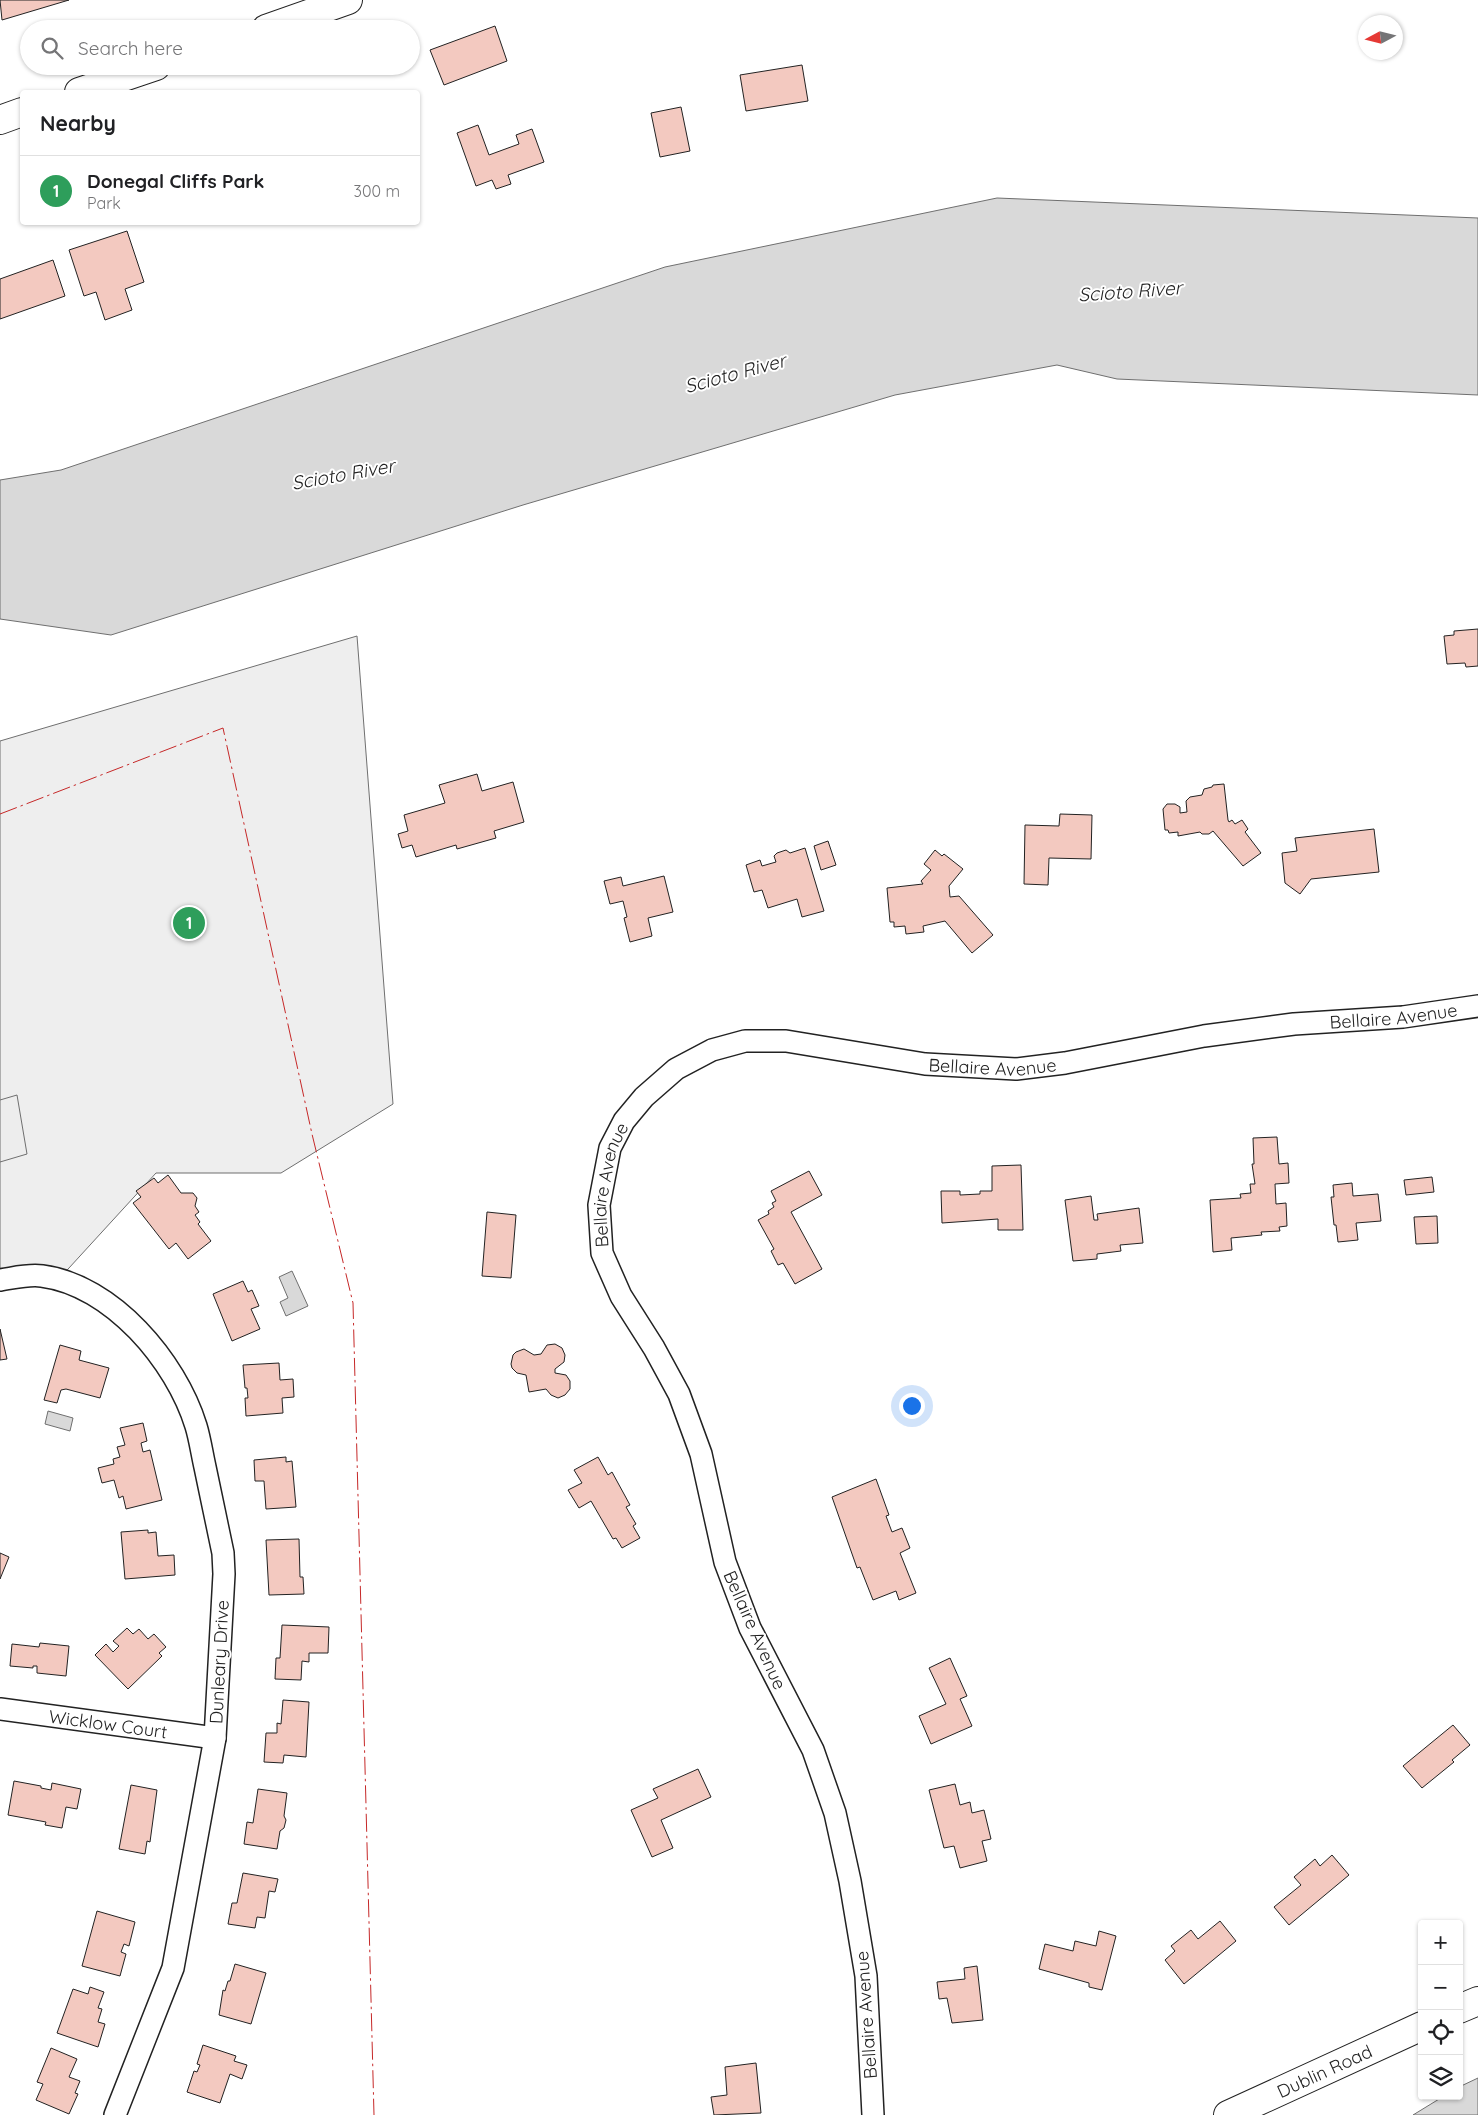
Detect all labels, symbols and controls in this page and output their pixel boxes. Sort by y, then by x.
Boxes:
north arrow [1358,15,1403,60]
search box [20,20,420,75]
icon: search [38,34,66,62]
text: Search here [78,36,183,60]
text: Nearby [40,110,116,136]
text: Donegal Cliffs Park [87,169,264,193]
text: 1 [53,181,59,201]
text: 300 m [354,181,400,201]
text: Park [87,193,121,213]
water label: Scioto River [1077,275,1185,307]
water label: Scioto River [682,347,791,398]
water label: Scioto River [290,453,399,495]
pin: 1 [173,904,205,942]
street label: Bellaire Avenue [1329,998,1459,1033]
street label: Bellaire Avenue [928,1053,1058,1080]
street label: Bellaire Avenue [587,1118,633,1248]
your location [899,1393,925,1419]
street label: Bellaire Avenue [718,1567,792,1693]
street label: Dunleary Drive [204,1599,234,1725]
street label: Wicklow Court [47,1704,169,1743]
map controls [1418,1920,1463,2100]
button: + [1418,1920,1463,1965]
street label: Bellaire Avenue [850,1950,882,2080]
button: − [1418,1965,1463,2010]
button: locate [1418,2010,1463,2055]
street label: Dublin Road [1273,2039,1376,2103]
button: layers [1418,2055,1463,2100]

